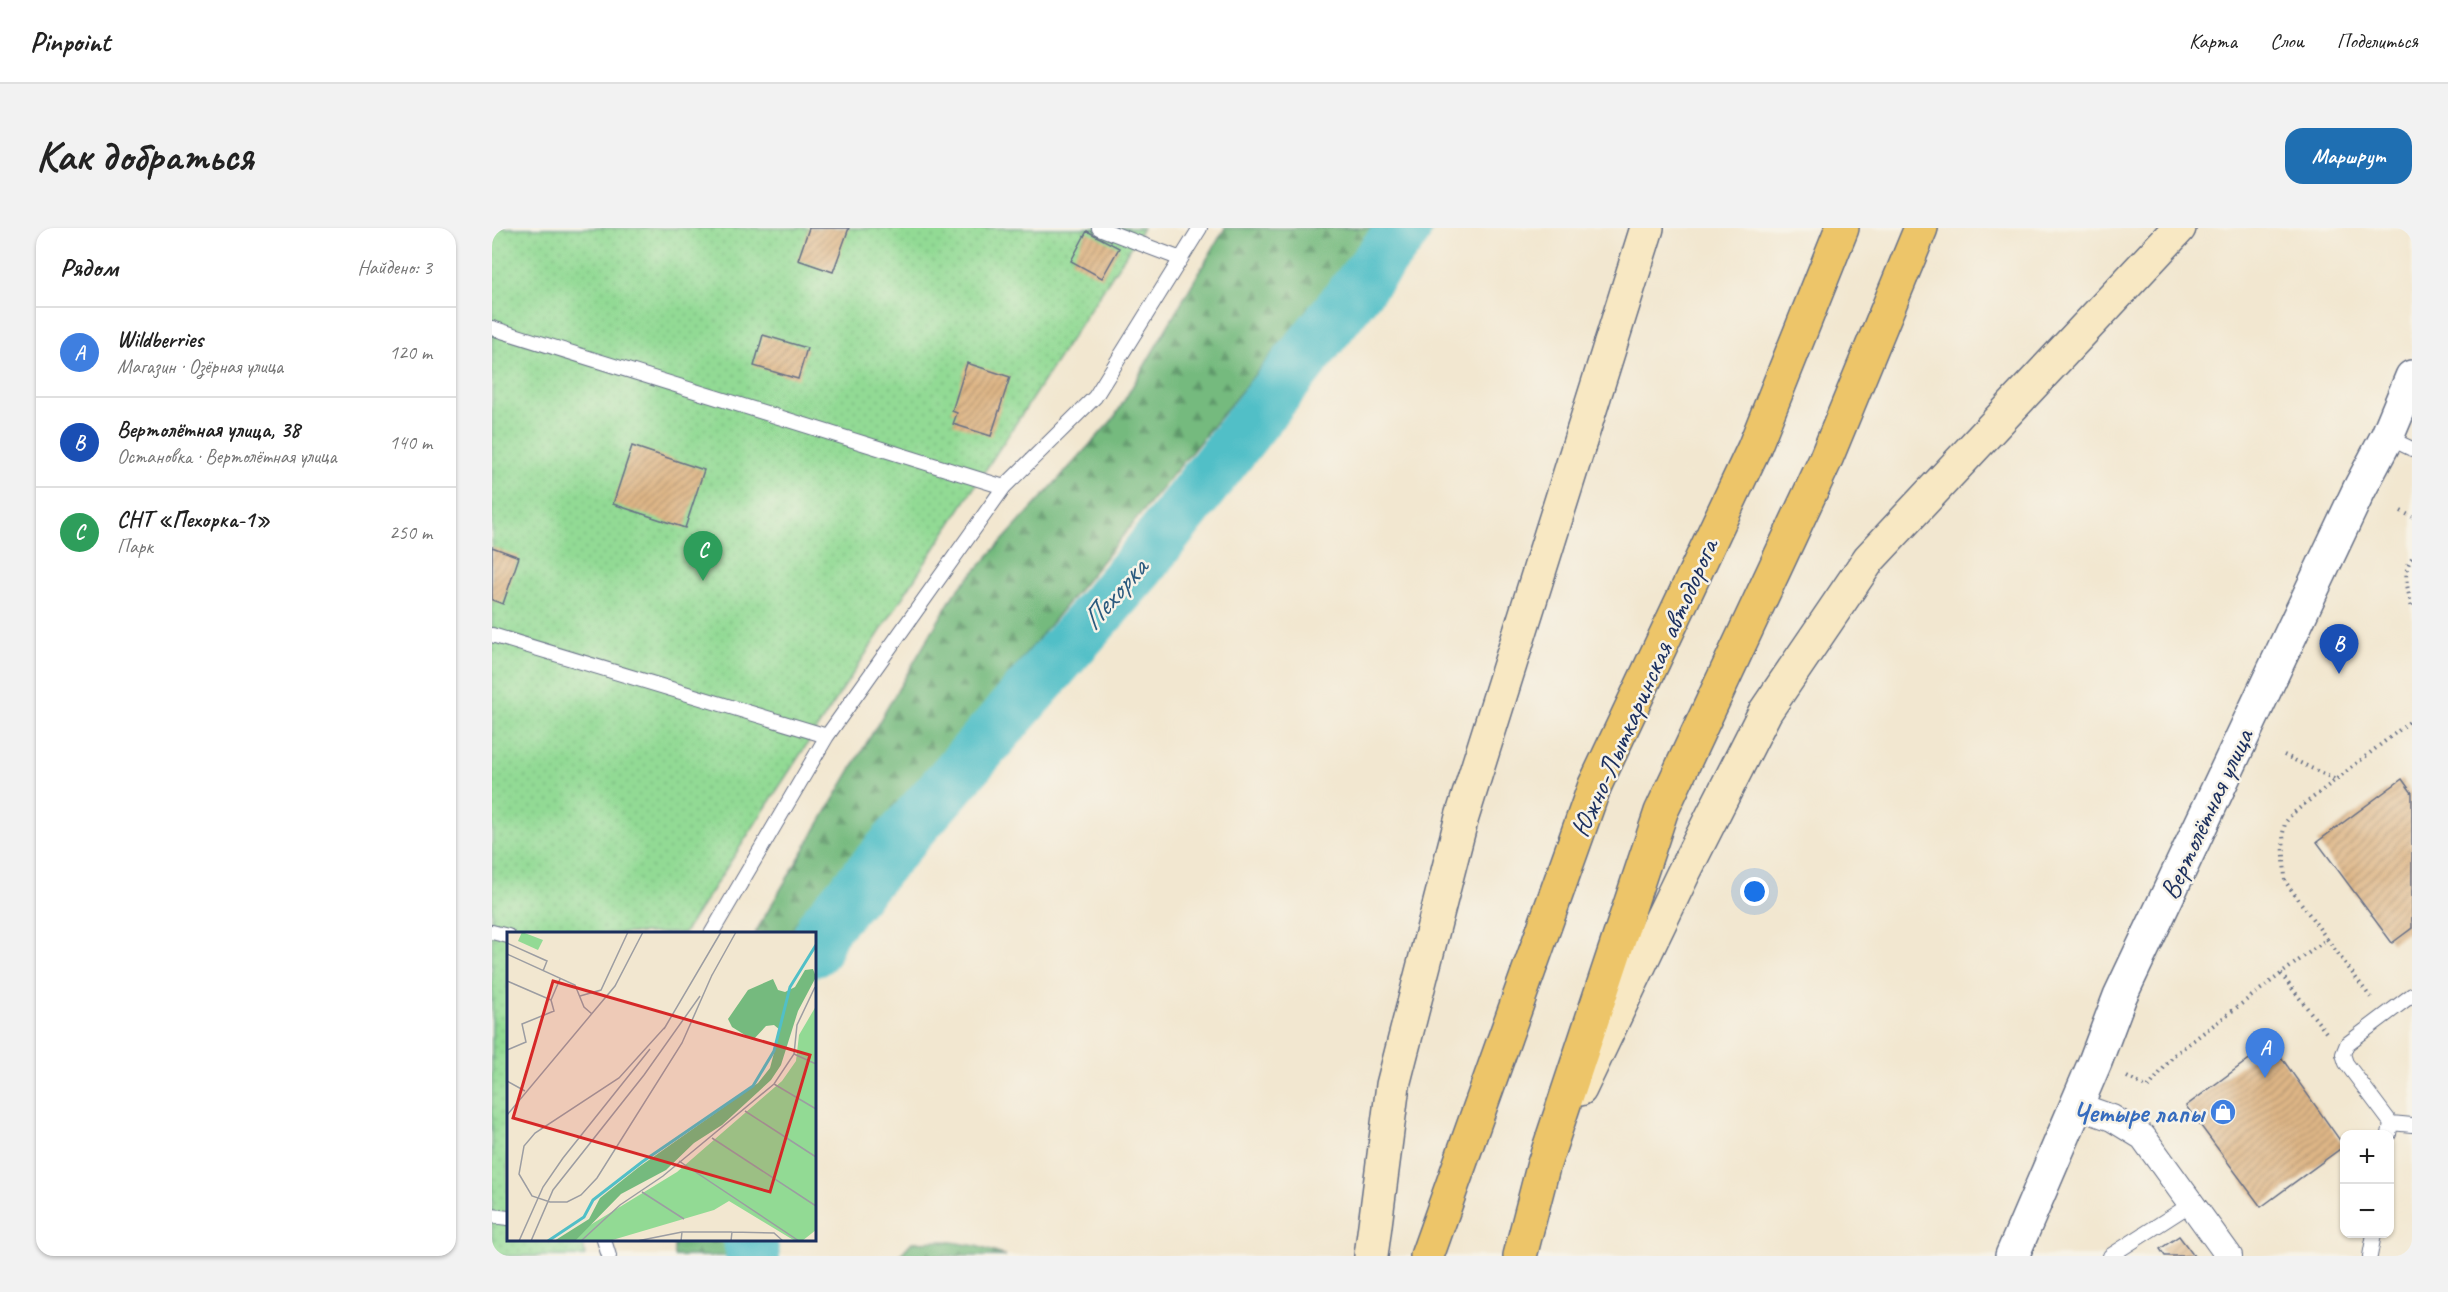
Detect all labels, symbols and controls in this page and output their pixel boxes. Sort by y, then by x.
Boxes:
text: Pinpoint [30,24,110,59]
text: Карта [2189,28,2237,54]
text: Слои [2270,28,2304,54]
text: Поделиться [2337,28,2418,54]
button: Маршрут [2285,128,2412,184]
text: Как добраться [36,130,253,183]
text: Рядом [60,251,118,284]
text: Найдено: 3 [357,255,432,280]
text: Wildberries [117,326,203,354]
text: A [74,340,85,365]
text: 120 m [389,340,432,365]
text: Магазин · Озёрная улица [117,354,283,379]
text: Вертолётная улица, 38 [117,416,300,444]
text: B [74,430,85,455]
text: 140 m [389,430,432,455]
text: Остановка · Вертолётная улица [117,444,336,469]
text: СНТ «Пехорка-1» [117,506,270,534]
text: C [75,520,84,545]
text: 250 m [389,520,432,545]
street label: Южно-Лыткаринская автодорога [1562,531,1727,842]
pin: C [684,532,722,581]
text: Парк [117,534,153,559]
water label: Пехорка [1072,547,1158,638]
pin: B [2320,624,2358,674]
street label: Вертолётная улица [2151,722,2261,905]
your location [1740,877,1769,906]
inset map [507,932,816,1241]
pin: A [2246,1028,2284,1078]
place label: Четыре лапы [2072,1095,2207,1130]
shop icon: Четыре лапы [2208,1097,2238,1127]
map controls [2340,1130,2394,1238]
button: + [2340,1130,2394,1184]
button: − [2340,1184,2394,1238]

